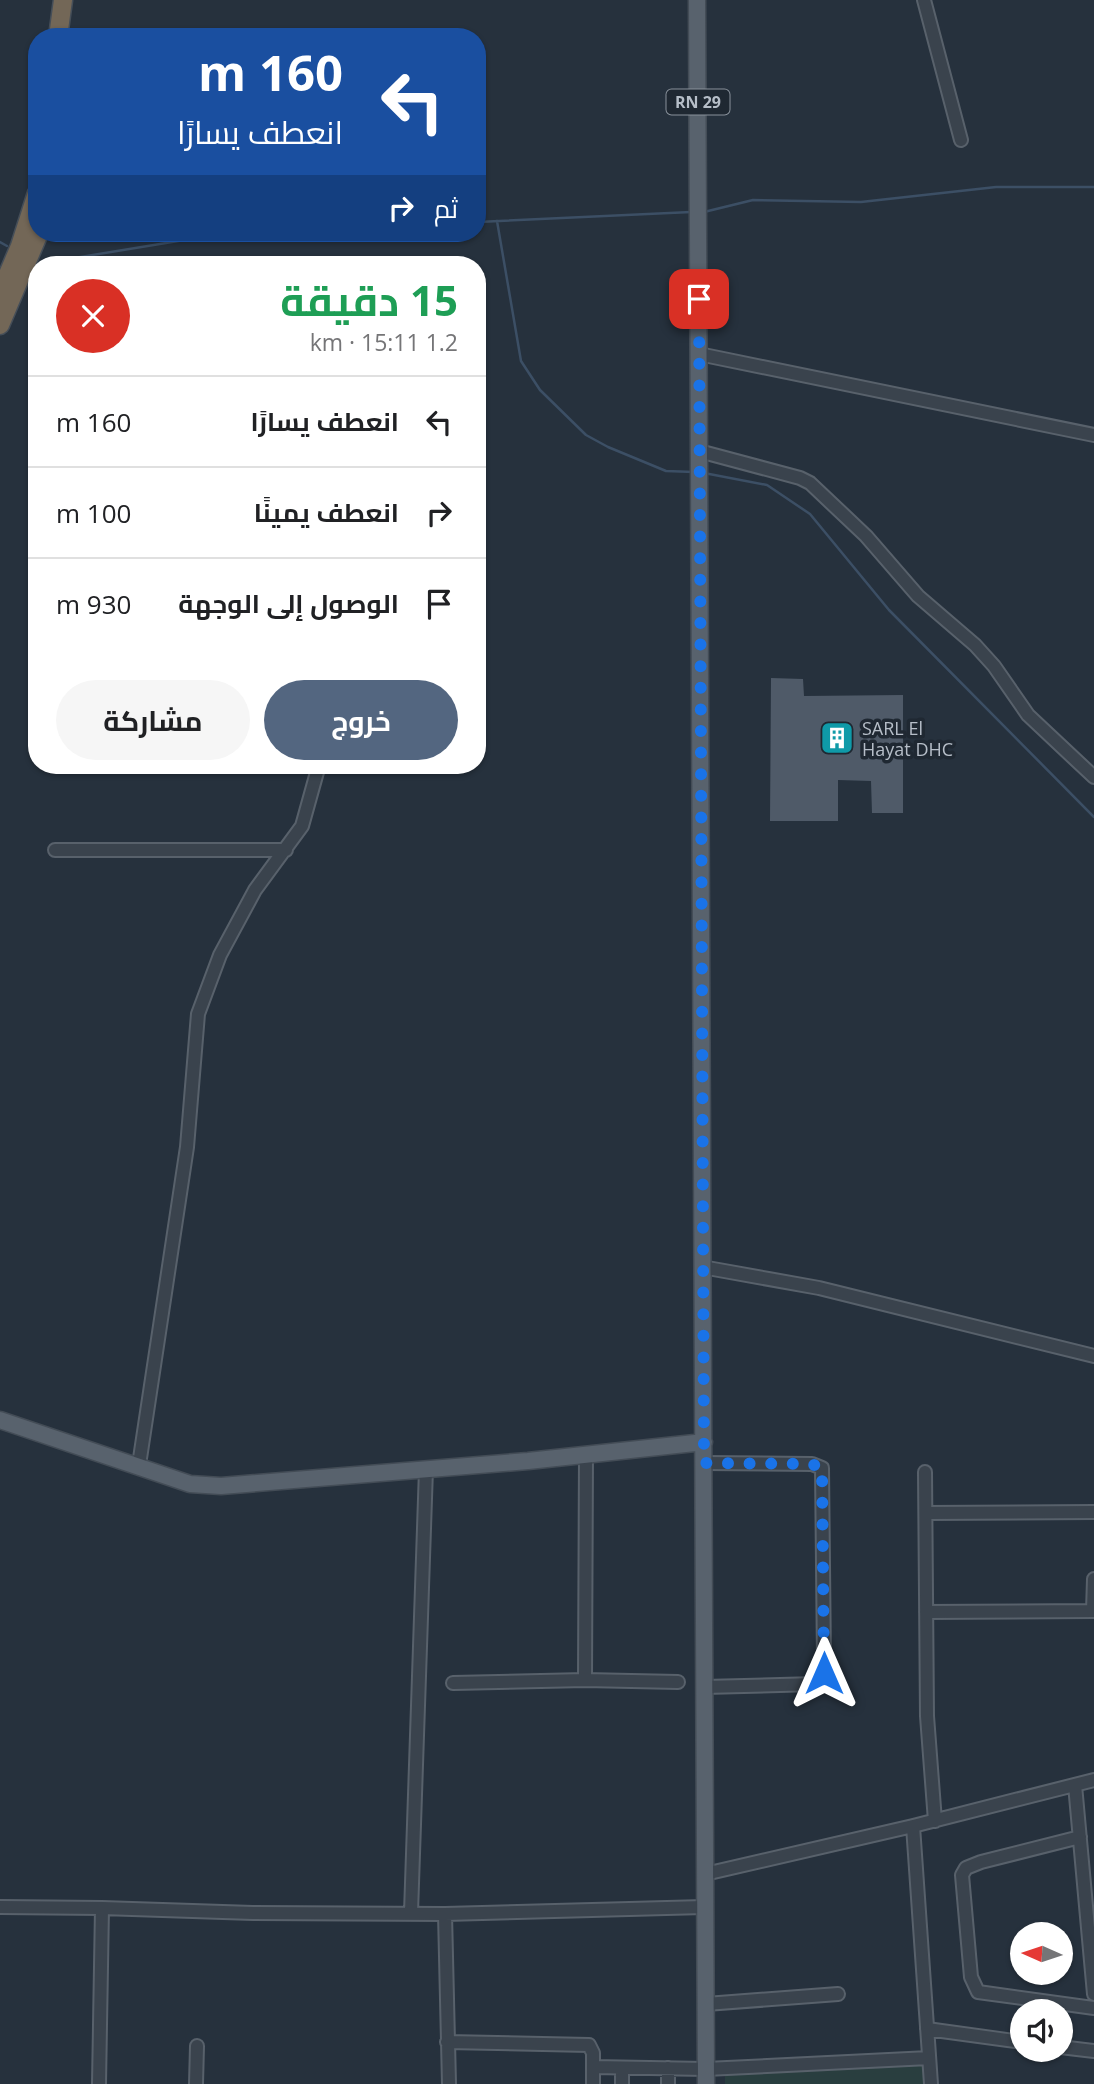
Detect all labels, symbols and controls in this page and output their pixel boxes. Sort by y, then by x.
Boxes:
text: 160 m [198,39,343,105]
icon: left [367,56,458,147]
road number: RN 29 [666,90,730,114]
text: انعطف يسارًا [177,110,343,153]
icon: right [382,189,420,227]
text: ثم [434,190,458,226]
pin [669,269,729,329]
text: 15 دقيقة [280,271,458,328]
button: close [56,279,130,353]
icon: arrive [680,280,718,318]
text: 1.2 km · 15:11 [310,326,458,358]
text: انعطف يسارًا [250,403,399,439]
icon: left [420,403,458,441]
text: 160 m [56,404,131,440]
text: انعطف يمينًا [254,494,399,530]
icon: right [420,494,458,532]
text: 100 m [56,495,131,531]
text: الوصول إلى الوجهة [178,585,399,621]
icon: arrive [420,585,458,623]
text: 930 m [56,586,131,622]
button: مشاركة [56,680,250,760]
button: خروج [264,680,458,760]
place label: SARL El Hayat DHC [862,716,953,761]
building icon: SARL El Hayat DHC [818,719,856,757]
position arrow [787,1636,861,1710]
north arrow [1010,1922,1073,1984]
map controls [1010,1922,1073,2062]
button: sound [1010,1999,1073,2062]

